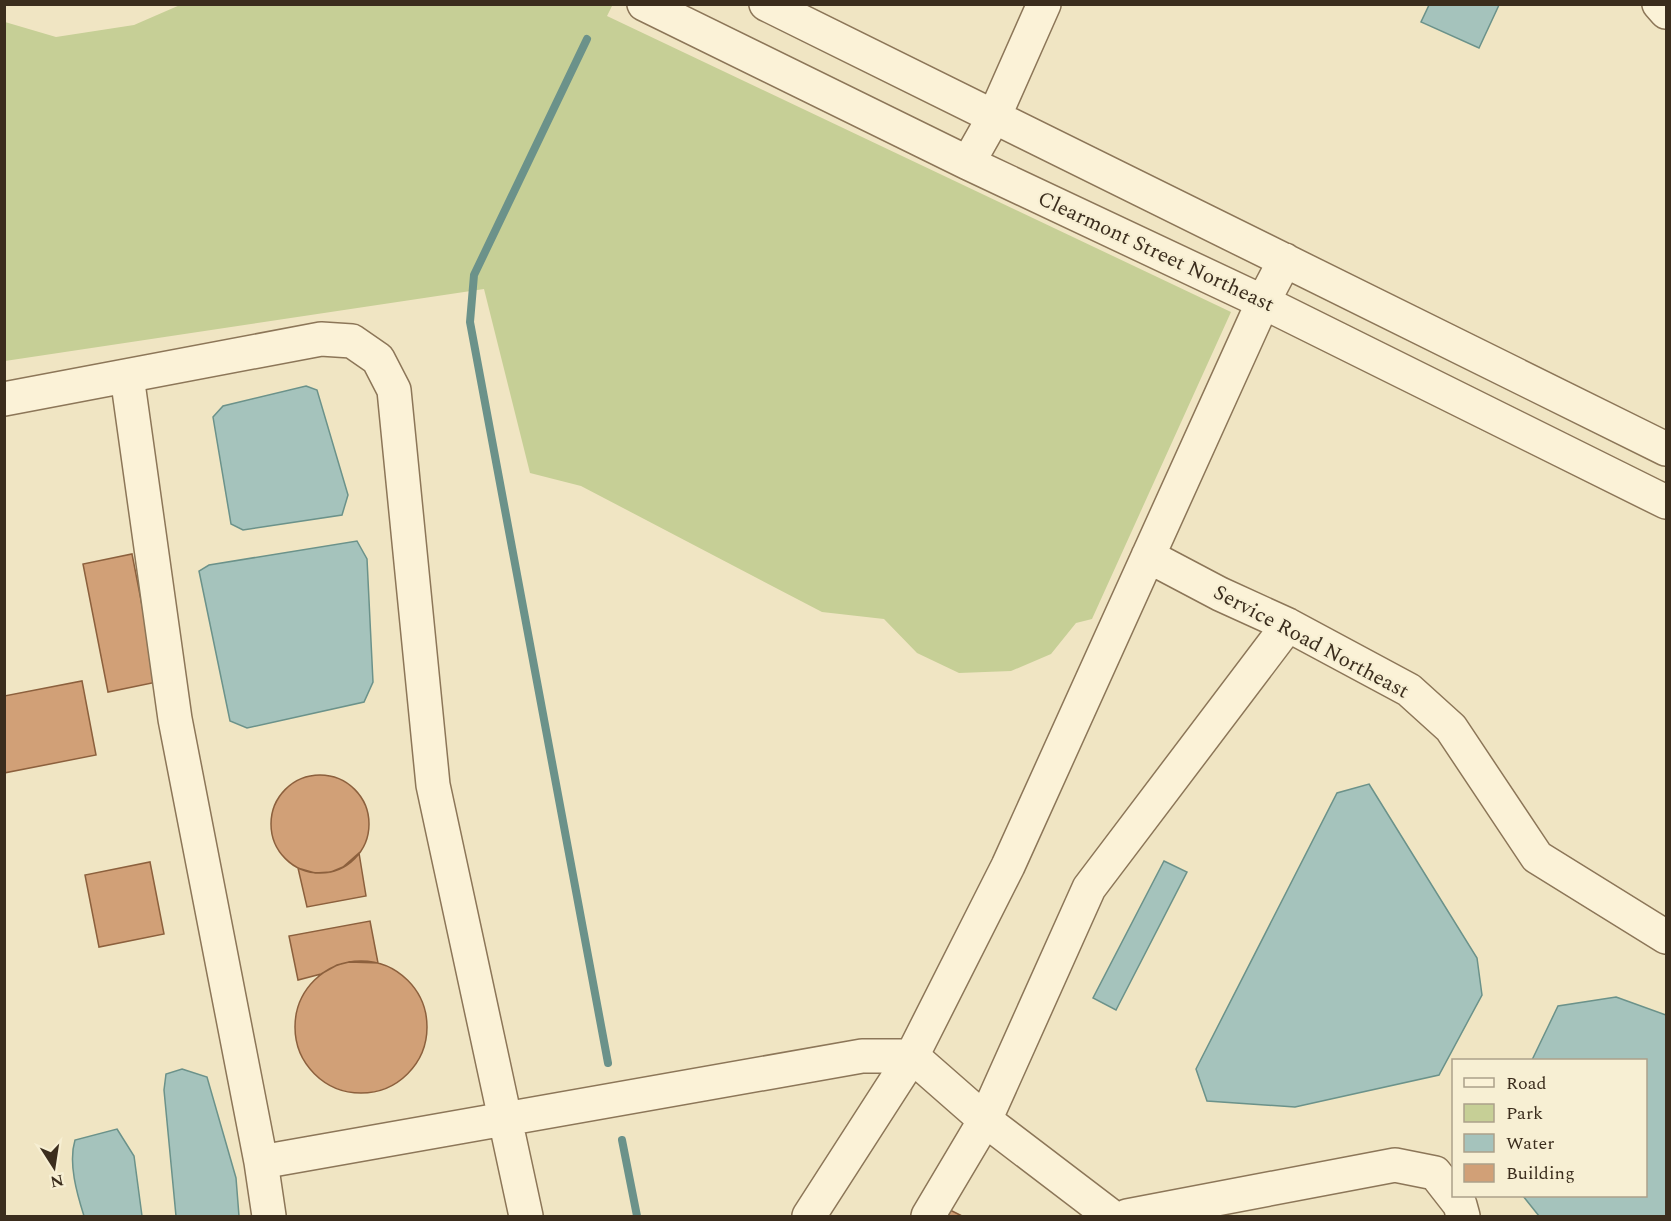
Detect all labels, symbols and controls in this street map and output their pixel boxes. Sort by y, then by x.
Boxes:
street label: Clearmont Street Northeast [1032,183,1280,321]
street label: Service Road Northeast [1207,577,1415,707]
legend [1452,1059,1647,1197]
text: Road [1506,1070,1547,1097]
text: Park [1506,1100,1543,1127]
text: Water [1506,1130,1554,1157]
north arrow [24,1137,84,1197]
text: Building [1506,1160,1575,1187]
text: N [48,1168,66,1194]

